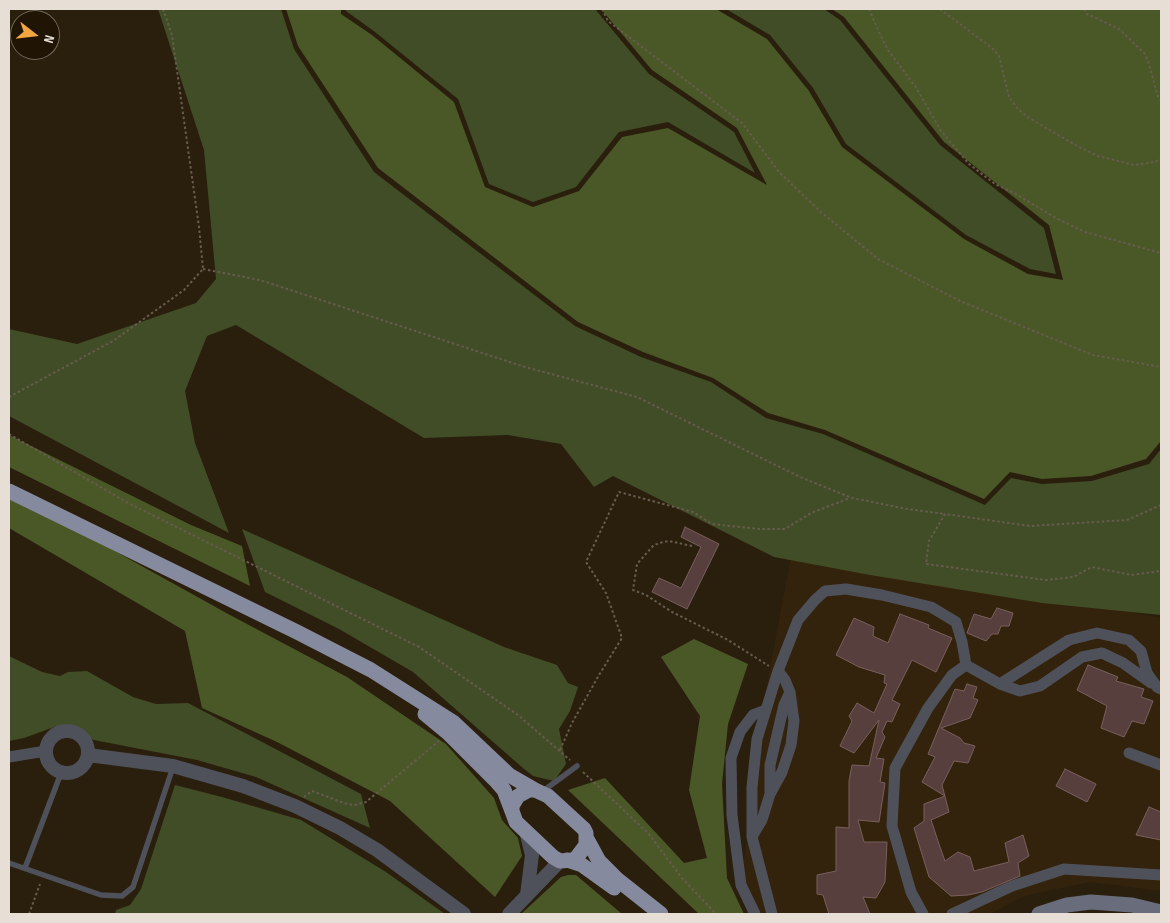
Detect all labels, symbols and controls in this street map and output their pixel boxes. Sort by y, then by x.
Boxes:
north arrow [10,10,60,60]
text: N [40,33,58,45]

